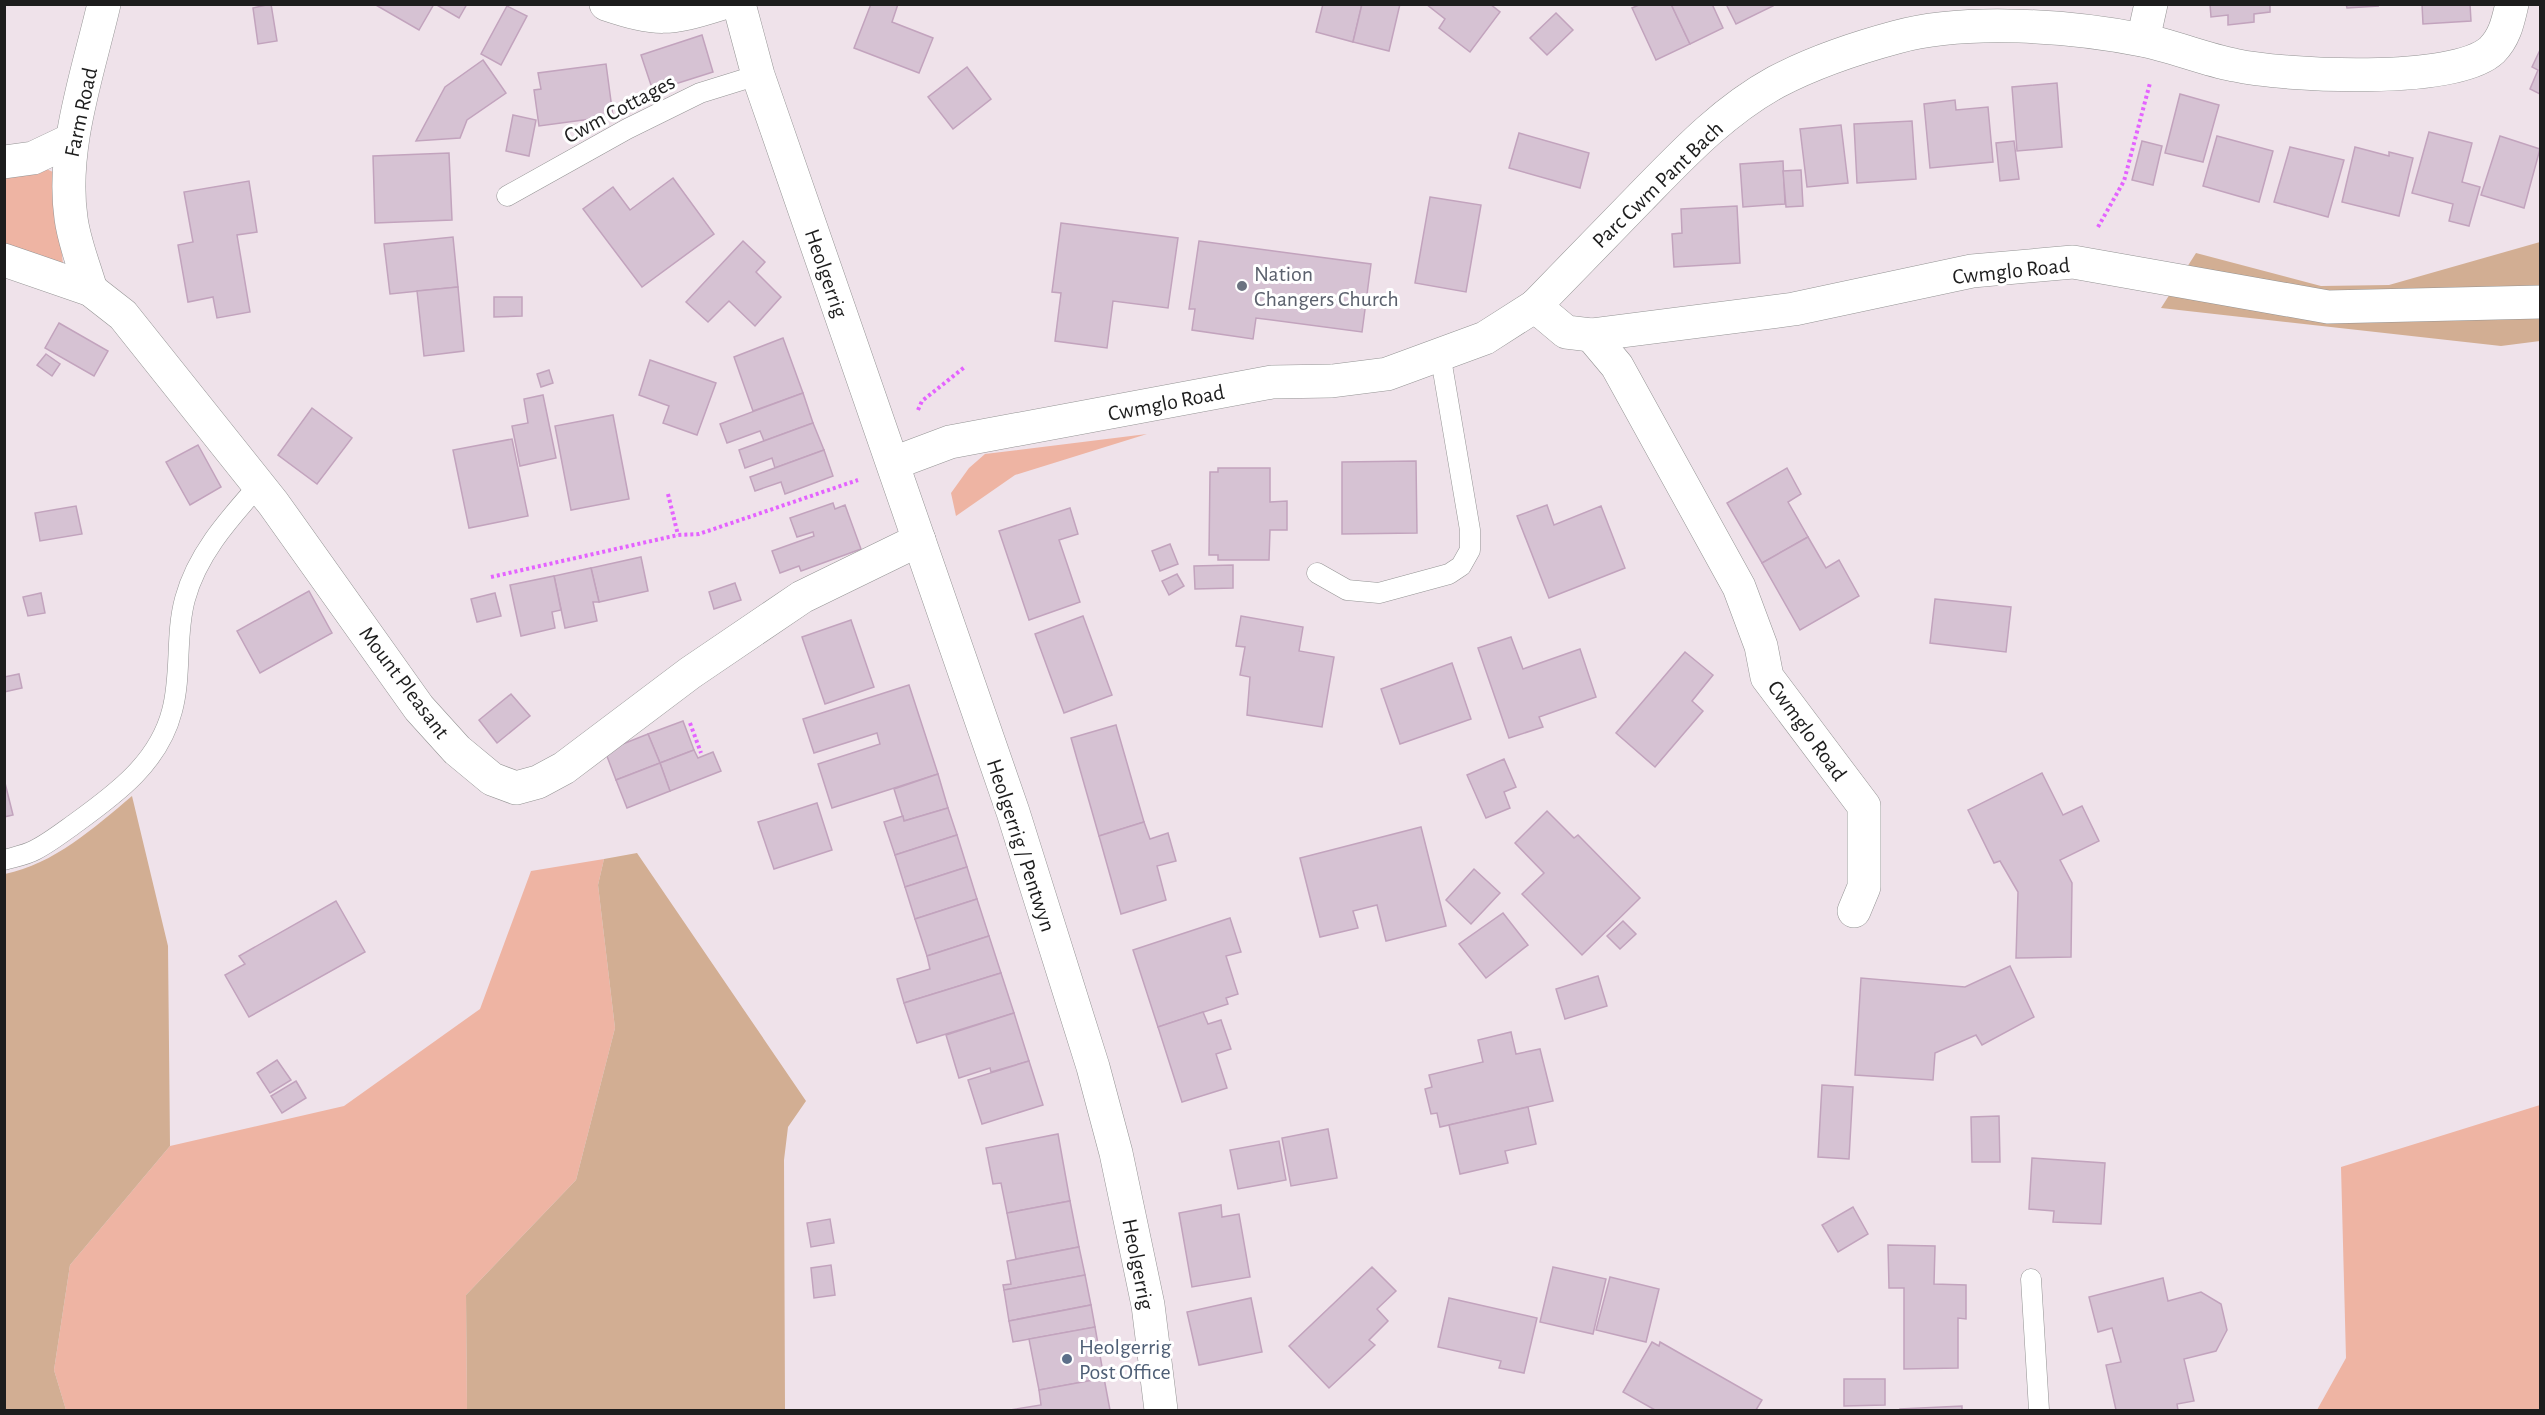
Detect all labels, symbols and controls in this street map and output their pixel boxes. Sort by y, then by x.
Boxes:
street label: Farm Road [61,65,101,159]
street label: Cwm Cottages [560,70,679,147]
street label: Parc Cwm Pant Bach [1588,117,1727,252]
street label: Heolgerrig [801,226,852,321]
street label: Cwmglo Road [1951,254,2071,288]
place label: Nation Changers Church [1254,263,1399,310]
marker: Nation Changers Church [1235,279,1249,293]
street label: Cwmglo Road [1106,381,1226,425]
street label: Mount Pleasant [355,622,453,743]
street label: Cwmglo Road [1764,676,1851,785]
street label: Heolgerrig / Pentwyn [983,756,1059,934]
street label: Heolgerrig [1118,1217,1158,1312]
place label: Heolgerrig Post Office [1079,1336,1171,1383]
marker: Heolgerrig Post Office [1060,1352,1074,1366]

